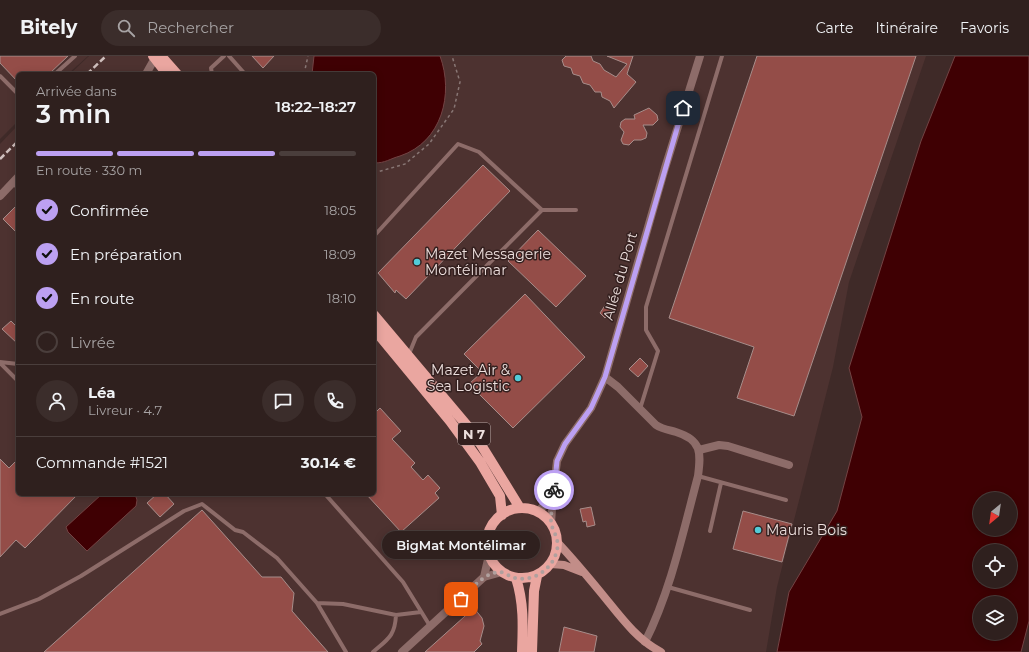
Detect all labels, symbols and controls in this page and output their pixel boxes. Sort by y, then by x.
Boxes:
search box [101,10,381,46]
text: Bitely [20,16,77,39]
icon: search [115,17,137,39]
text: Rechercher [147,18,234,37]
text: Carte [816,19,853,37]
text: Itinéraire [875,19,938,37]
text: Favoris [960,19,1009,37]
text: Arrivée dans [36,83,117,99]
pin [666,91,700,125]
text: 18:22–18:27 [275,97,356,116]
icon: home [672,97,694,119]
text: 3 min [36,98,111,130]
text: En route · 330 m [36,162,142,178]
icon: check [36,199,58,221]
text: Confirmée [70,201,149,220]
text: 18:05 [324,202,356,218]
street label: Allée du Port [599,230,641,322]
icon: check [36,243,58,265]
text: En préparation [70,245,182,264]
place label: Mazet Messagerie Montélimar [425,245,551,279]
text: 18:09 [324,246,356,262]
marker: Mazet Messagerie Montélimar [412,257,422,267]
icon: check [36,287,58,309]
text: En route [70,289,134,308]
text: 18:10 [327,290,356,306]
text: Livrée [70,333,115,352]
place label: Mazet Air & Sea Logistic [427,361,511,395]
marker: Mazet Air & Sea Logistic [513,373,523,383]
button: person [36,380,78,422]
button: chat [262,380,304,422]
button: phone [314,380,356,422]
text: Léa [88,383,116,402]
text: Livreur · 4.7 [88,402,162,418]
road number: N 7 [458,423,490,445]
text: Commande #1521 [36,453,168,472]
text: 30.14 € [301,453,356,472]
courier [534,470,574,510]
icon: bike [543,479,565,501]
north arrow [973,492,1017,536]
map controls [973,492,1017,640]
place label: Mauris Bois [766,521,847,539]
marker: Mauris Bois [753,525,763,535]
callout: BigMat Montélimar [382,531,540,559]
text: BigMat Montélimar [396,537,526,553]
button: locate [973,544,1017,588]
pin [444,582,478,616]
icon: bag [450,588,472,610]
button: layers [973,596,1017,640]

